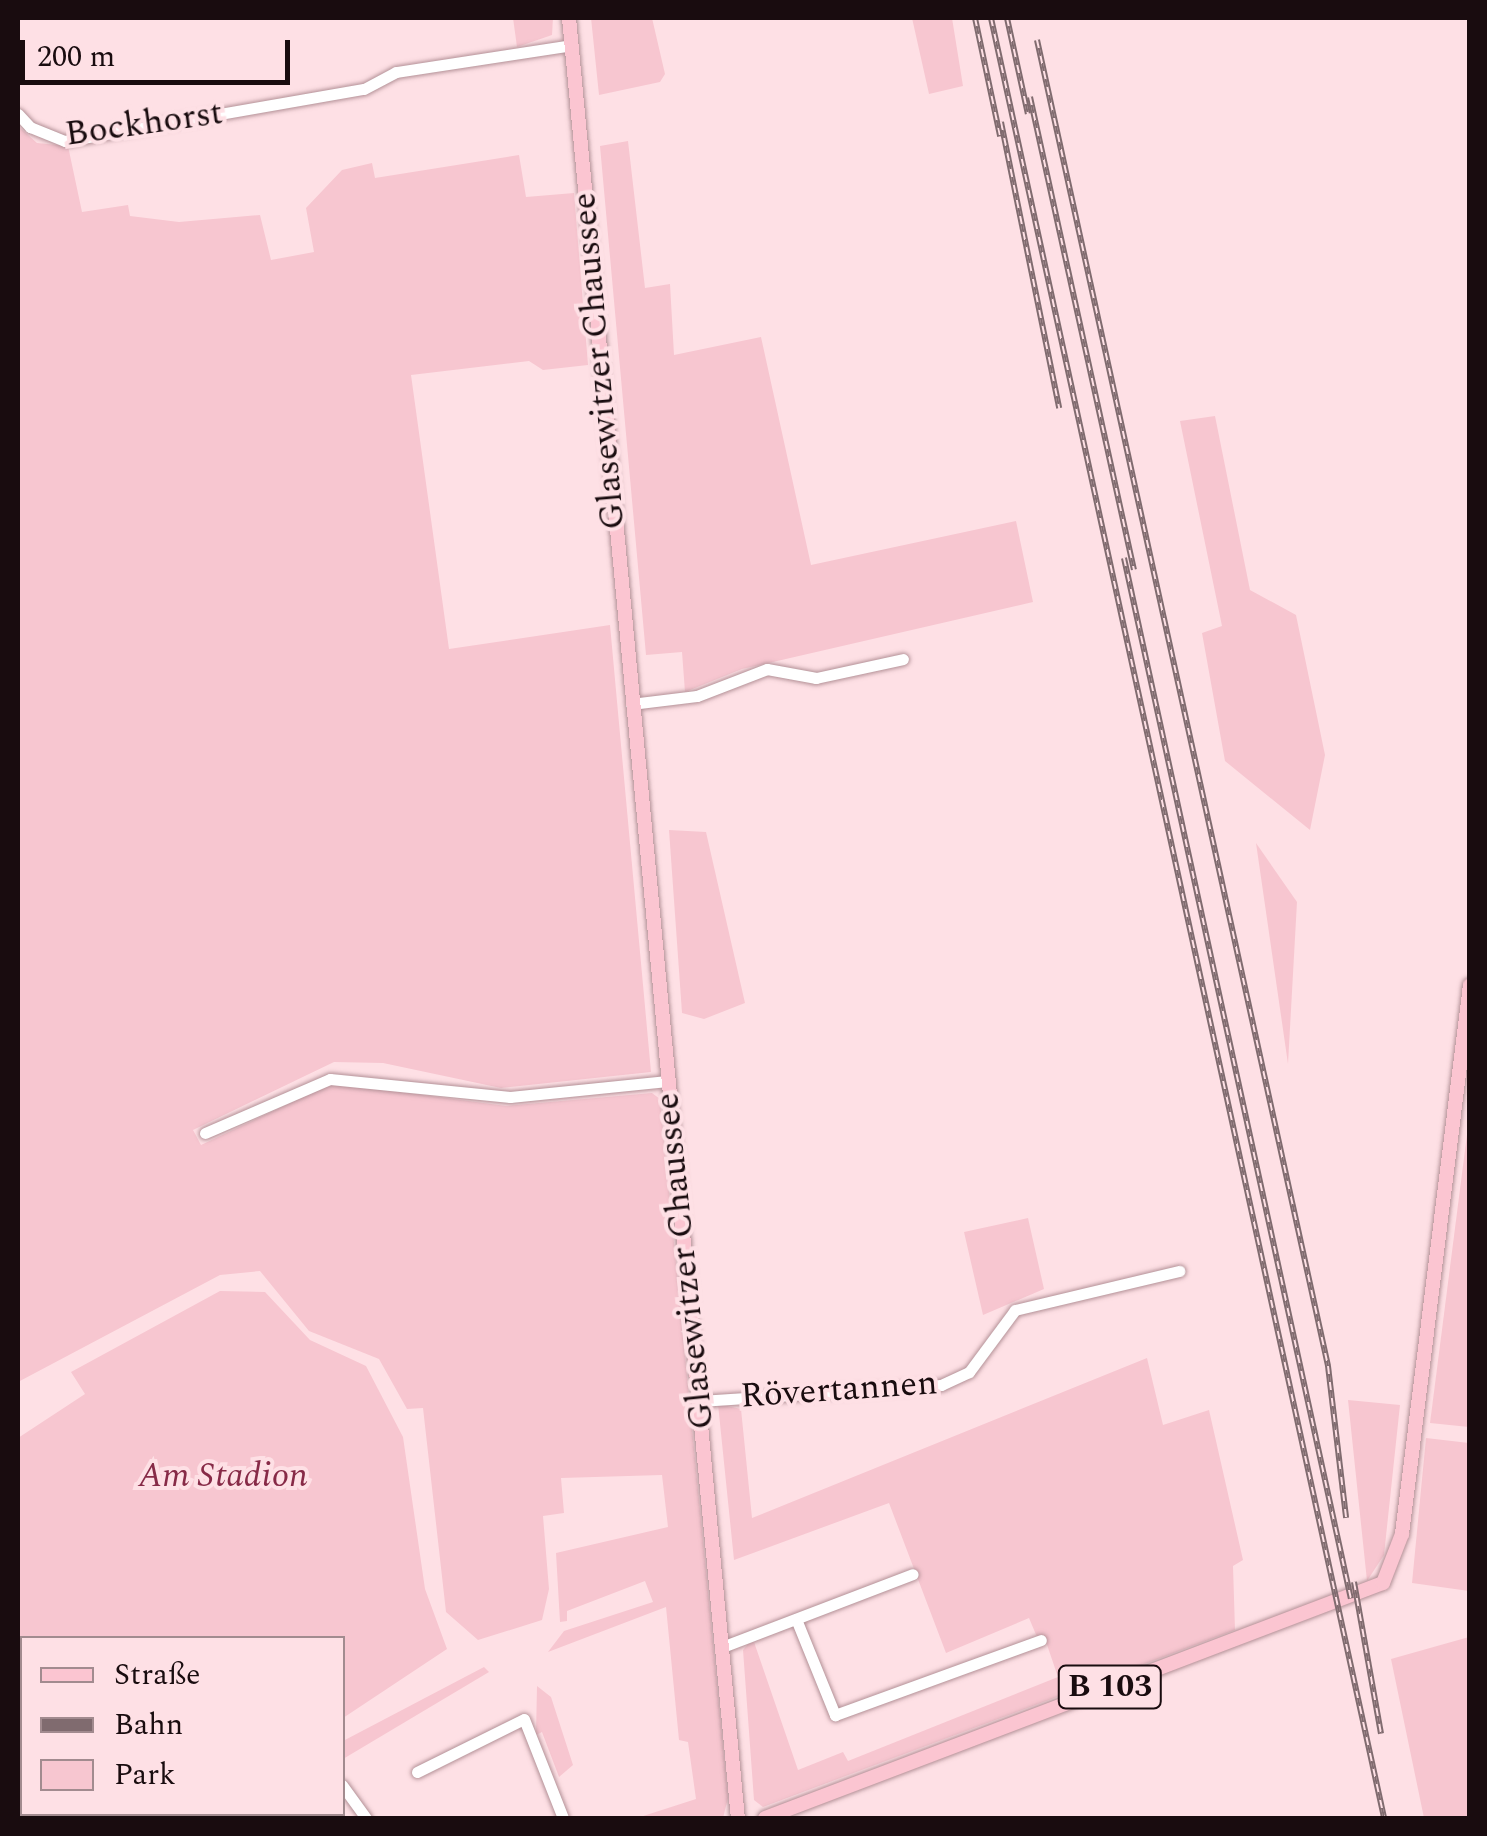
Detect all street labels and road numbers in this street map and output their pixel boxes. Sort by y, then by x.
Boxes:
street label: Bockhorst [62,92,226,156]
street label: Glasewitzer Chaussee [563,191,635,531]
street label: Glasewitzer Chaussee [646,1091,724,1431]
street label: Rövertannen [739,1362,939,1418]
road number: B 103 [1058,1660,1162,1714]

